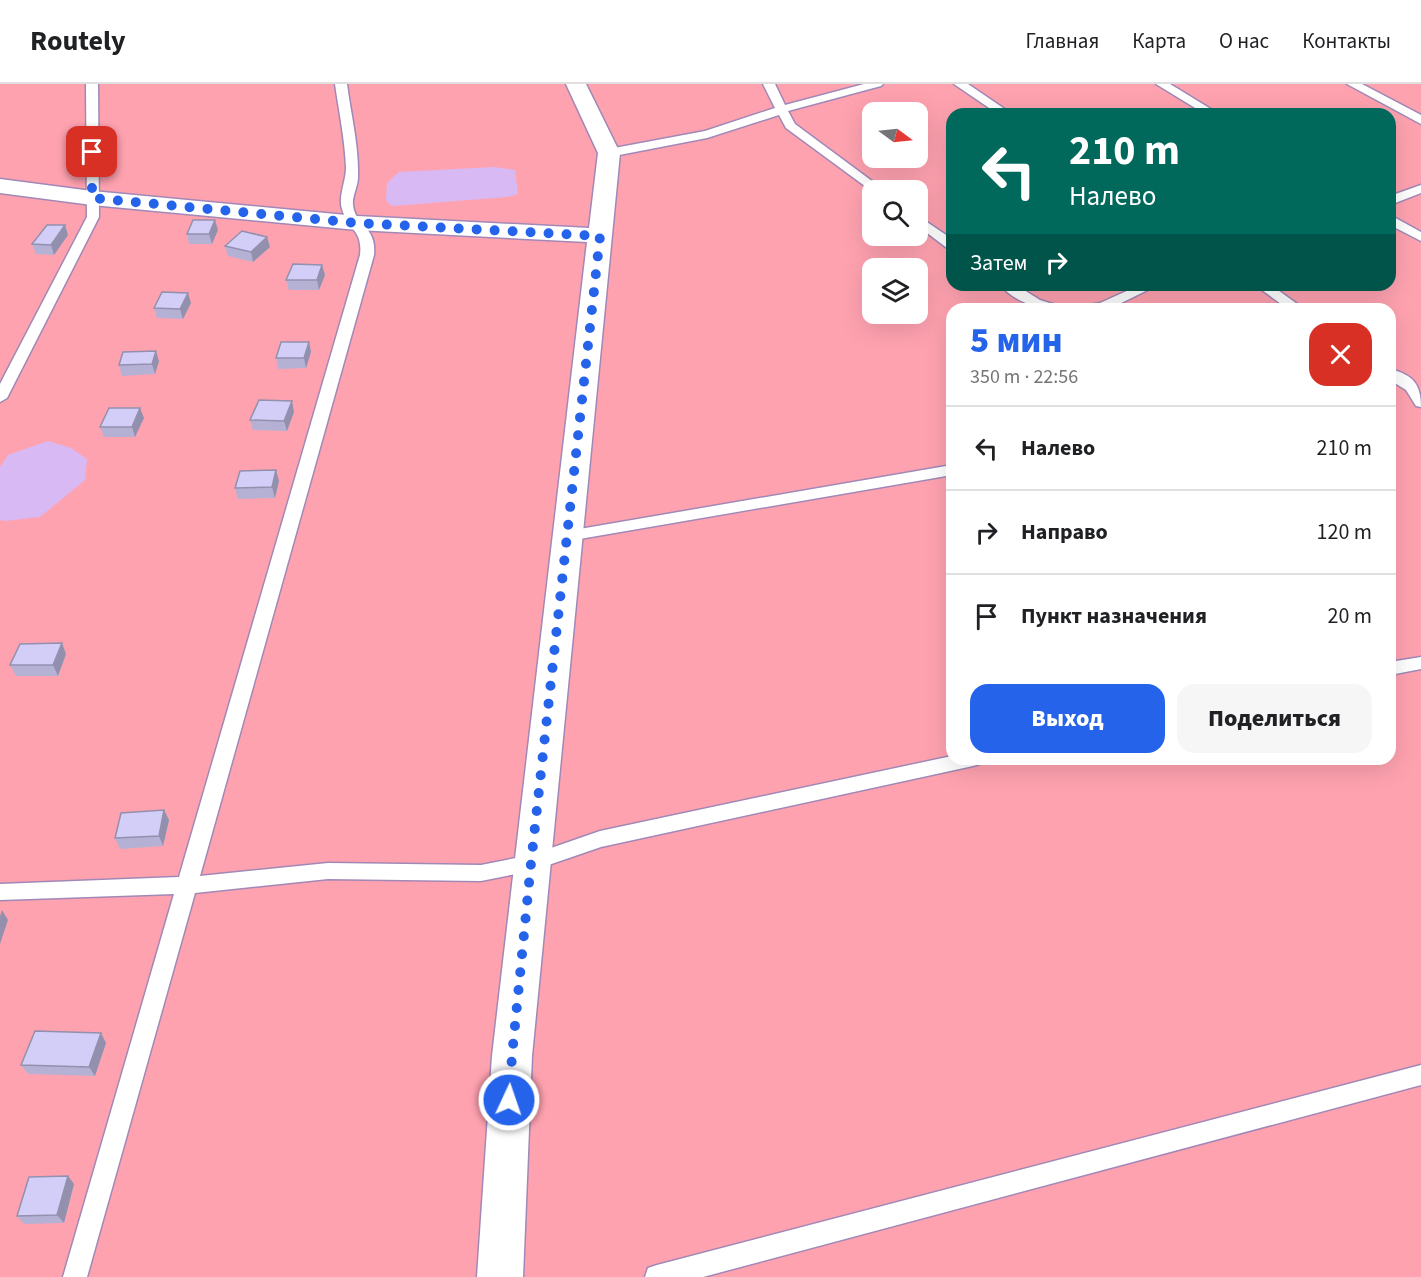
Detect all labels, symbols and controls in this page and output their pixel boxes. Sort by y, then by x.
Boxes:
text: Routely [30,21,126,61]
text: Главная [1026,26,1099,56]
text: Карта [1132,26,1186,56]
text: О нас [1219,26,1269,56]
text: Контакты [1302,26,1391,56]
north arrow [862,102,928,168]
map controls [862,102,928,324]
text: 210 m [1069,121,1180,181]
pin [66,126,117,177]
icon: left [970,132,1048,210]
icon: arrive [75,135,108,168]
text: Налево [1069,177,1156,216]
button: search [862,180,928,246]
icon: right [1040,246,1073,279]
text: Затем [970,247,1028,279]
button: layers [862,258,928,324]
text: 5 мин [970,315,1063,366]
button: close [1309,323,1372,386]
text: 350 m · 22:56 [970,363,1078,391]
icon: left [970,432,1003,465]
text: Налево [1021,432,1095,464]
text: 210 m [1317,432,1372,464]
icon: right [970,516,1003,549]
text: Направо [1021,516,1108,548]
text: 120 m [1317,516,1372,548]
icon: arrive [970,600,1003,633]
text: Пункт назначения [1021,600,1207,632]
text: 20 m [1327,600,1372,632]
button: Выход [970,684,1165,753]
button: Поделиться [1177,684,1372,753]
position arrow [477,1068,541,1132]

